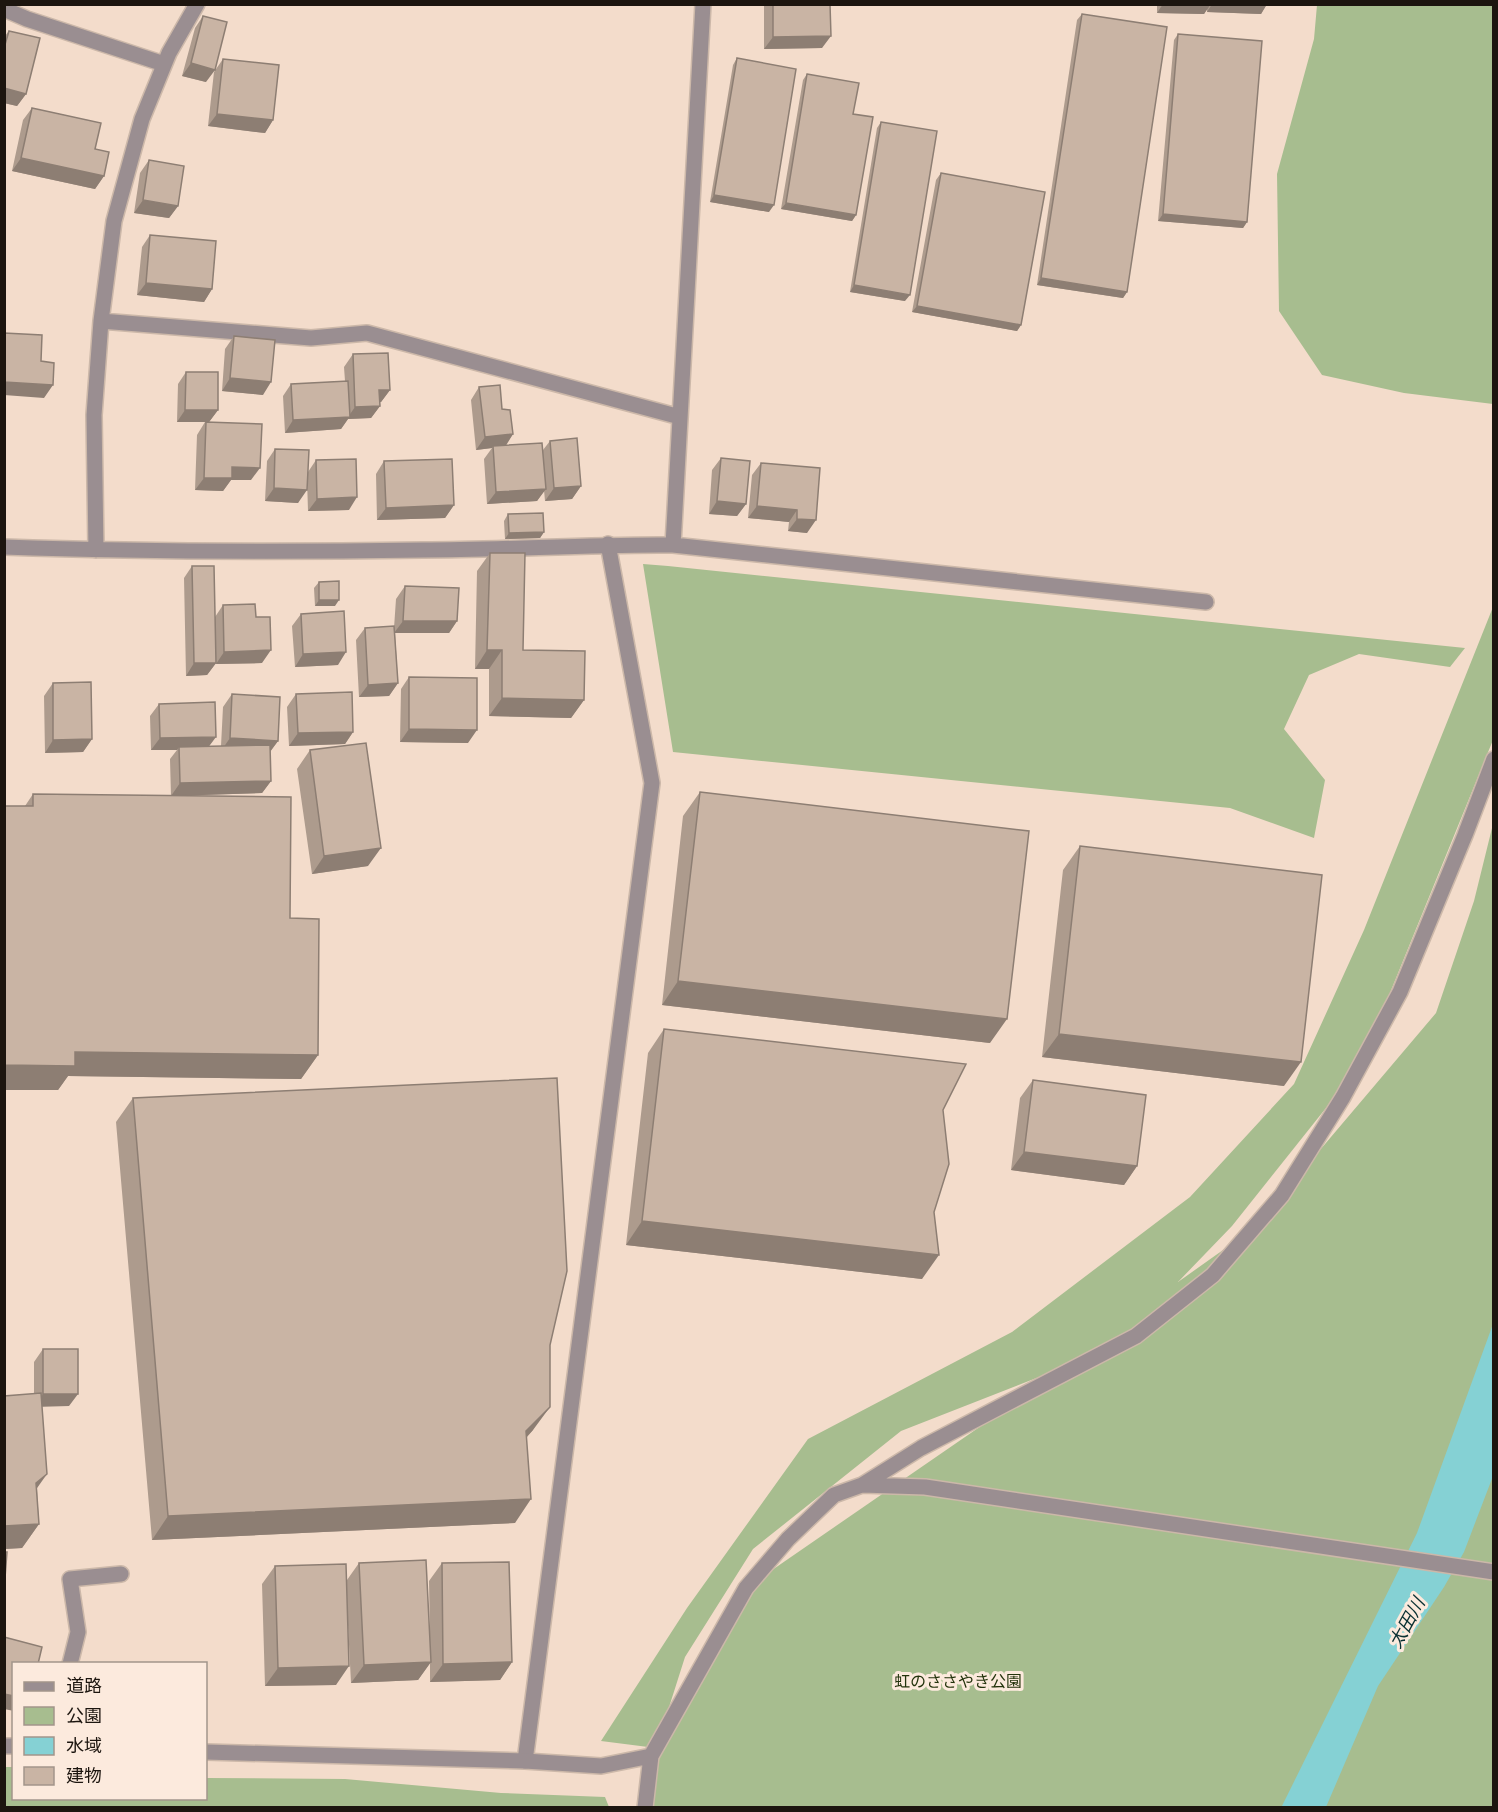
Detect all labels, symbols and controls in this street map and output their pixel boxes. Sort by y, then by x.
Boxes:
water label: 太田川 [1383,1592,1431,1652]
legend [12,1662,207,1800]
park label: 虹のささやき公園 [894,1671,1022,1691]
text: 道路 [66,1674,102,1697]
text: 公園 [66,1704,102,1727]
text: 水域 [66,1734,102,1757]
text: 建物 [66,1764,102,1787]

